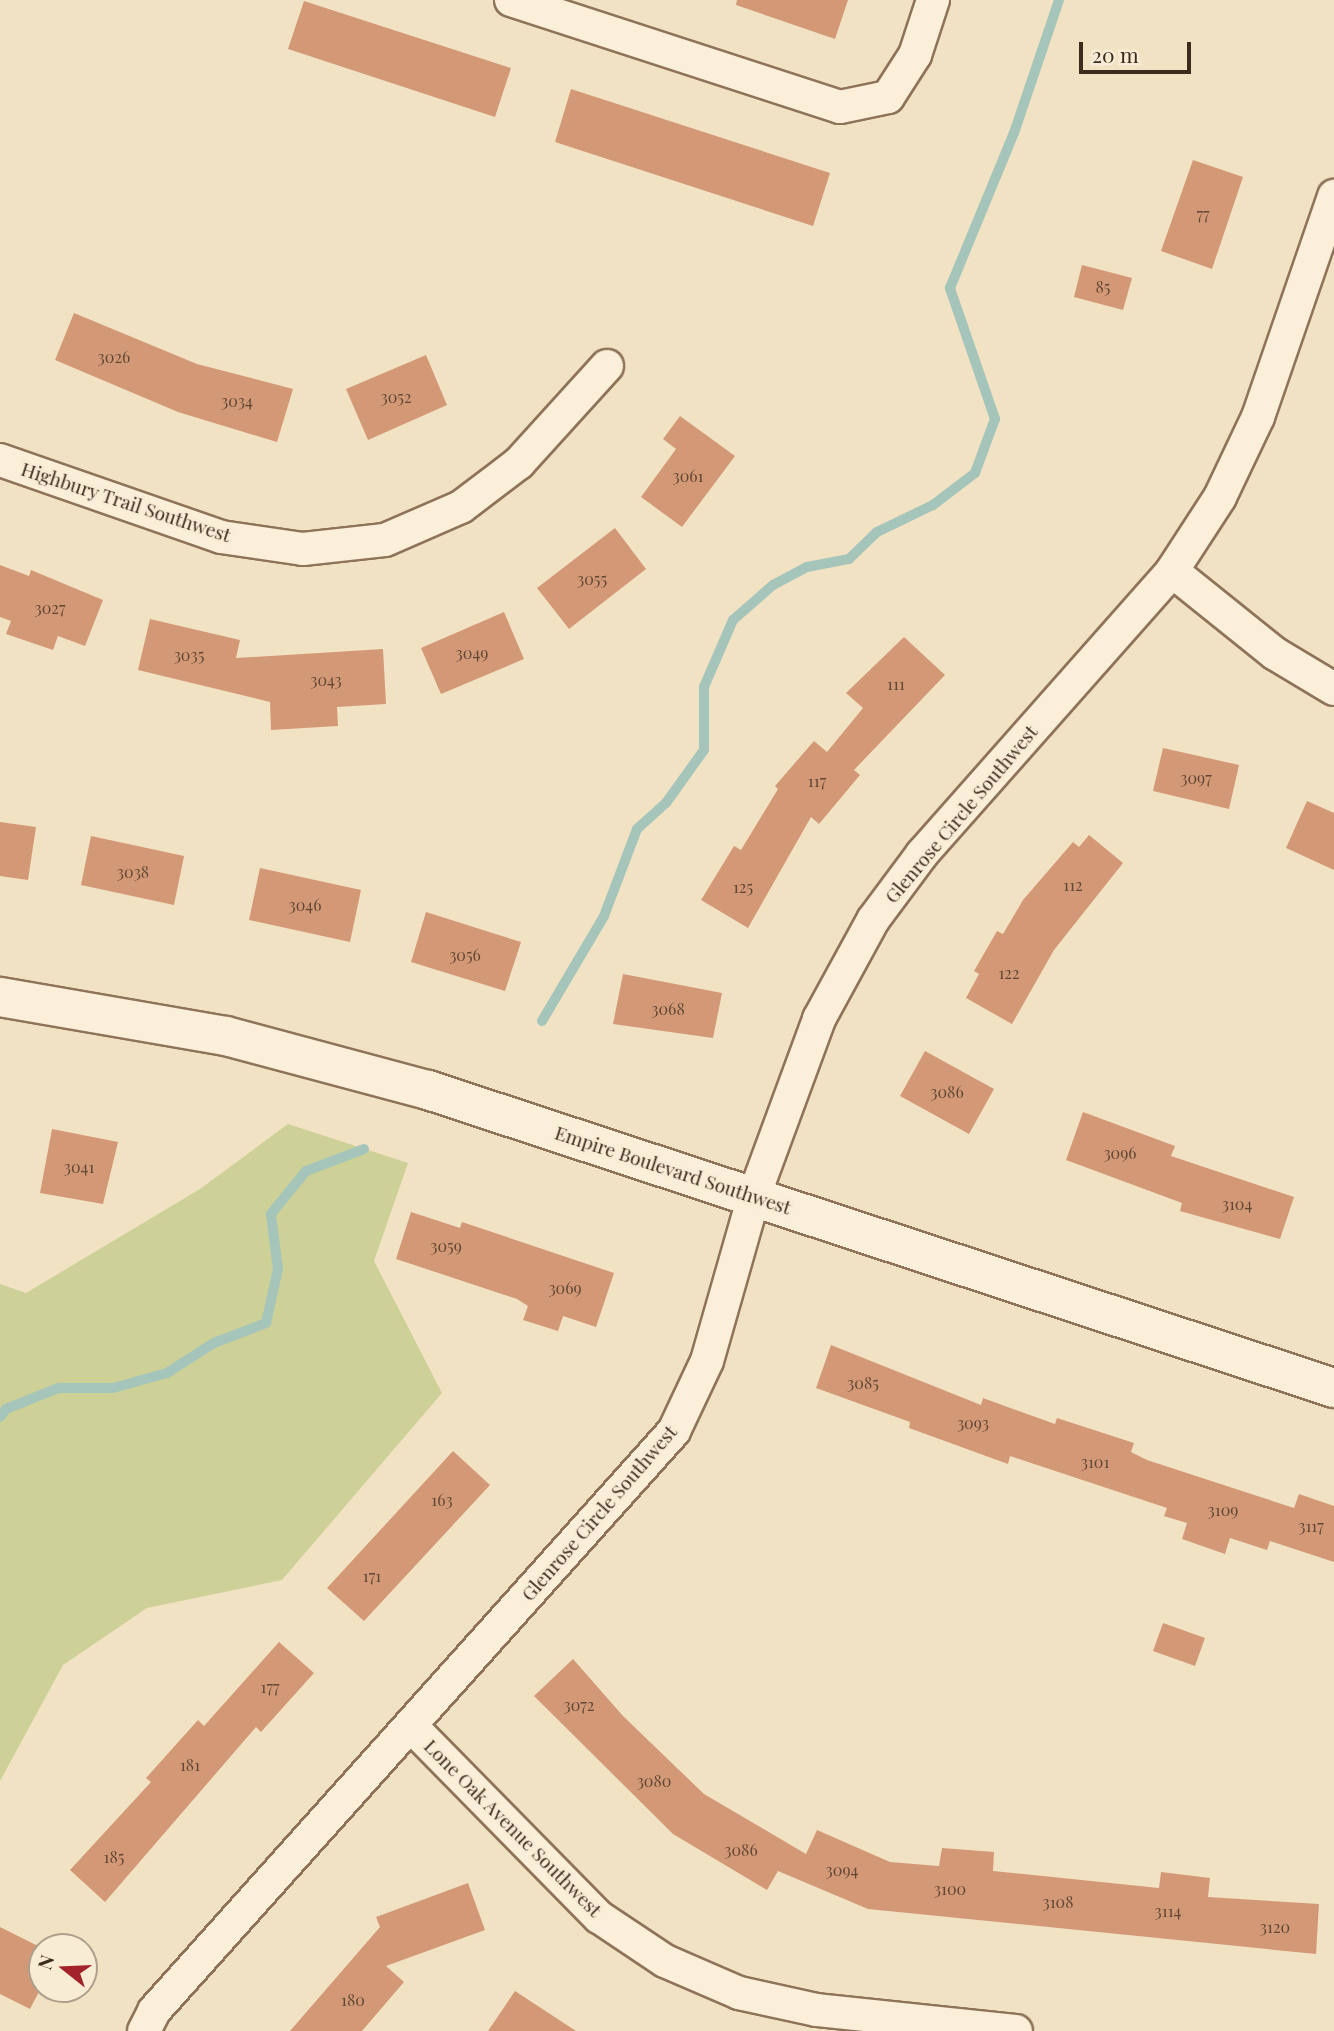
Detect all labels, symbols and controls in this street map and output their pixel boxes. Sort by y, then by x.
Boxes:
scale bar [1082,28,1194,72]
text: 20 m [1092,40,1139,68]
house number: 77 [1197,204,1209,224]
house number: 85 [1096,277,1110,297]
house number: 3026 [98,347,130,367]
house number: 3052 [380,387,412,407]
house number: 3034 [221,391,253,411]
street label: Highbury Trail Southwest [18,457,234,547]
house number: 3061 [672,466,704,486]
house number: 3055 [577,569,607,589]
house number: 3027 [35,598,65,618]
house number: 3049 [456,643,488,663]
house number: 3035 [174,645,204,665]
house number: 3043 [310,670,342,690]
house number: 111 [887,674,905,694]
street label: Glenrose Circle Southwest [880,720,1042,908]
house number: 3097 [1180,768,1212,788]
house number: 117 [808,771,826,791]
house number: 3038 [117,862,149,882]
house number: 112 [1063,875,1083,895]
house number: 125 [733,877,753,897]
house number: 3046 [289,895,321,915]
house number: 3056 [449,945,481,965]
house number: 122 [998,963,1020,983]
house number: 3068 [651,999,685,1019]
house number: 3086 [930,1082,964,1102]
street label: Empire Boulevard Southwest [552,1121,794,1219]
house number: 3096 [1103,1143,1137,1163]
house number: 3041 [64,1157,94,1177]
house number: 3104 [1222,1194,1252,1214]
house number: 3059 [430,1236,462,1256]
house number: 3069 [548,1278,582,1298]
house number: 3085 [847,1373,879,1393]
house number: 3093 [957,1413,989,1433]
street label: Glenrose Circle Southwest [517,1421,681,1605]
house number: 3101 [1081,1452,1109,1472]
house number: 163 [431,1490,453,1510]
house number: 3109 [1208,1500,1238,1520]
house number: 3117 [1298,1516,1324,1536]
house number: 171 [363,1566,381,1586]
house number: 177 [261,1677,279,1697]
house number: 3072 [564,1695,594,1715]
street label: Lone Oak Avenue Southwest [419,1734,607,1922]
house number: 181 [180,1755,200,1775]
house number: 3080 [637,1771,671,1791]
house number: 3086 [724,1840,758,1860]
house number: 185 [104,1847,124,1867]
house number: 3094 [826,1860,858,1880]
house number: 3100 [934,1879,966,1899]
house number: 3108 [1042,1892,1074,1912]
house number: 3114 [1155,1901,1181,1921]
house number: 3120 [1260,1917,1290,1937]
north arrow [28,1933,98,2003]
text: N [30,1952,59,1973]
house number: 180 [341,1990,365,2010]

